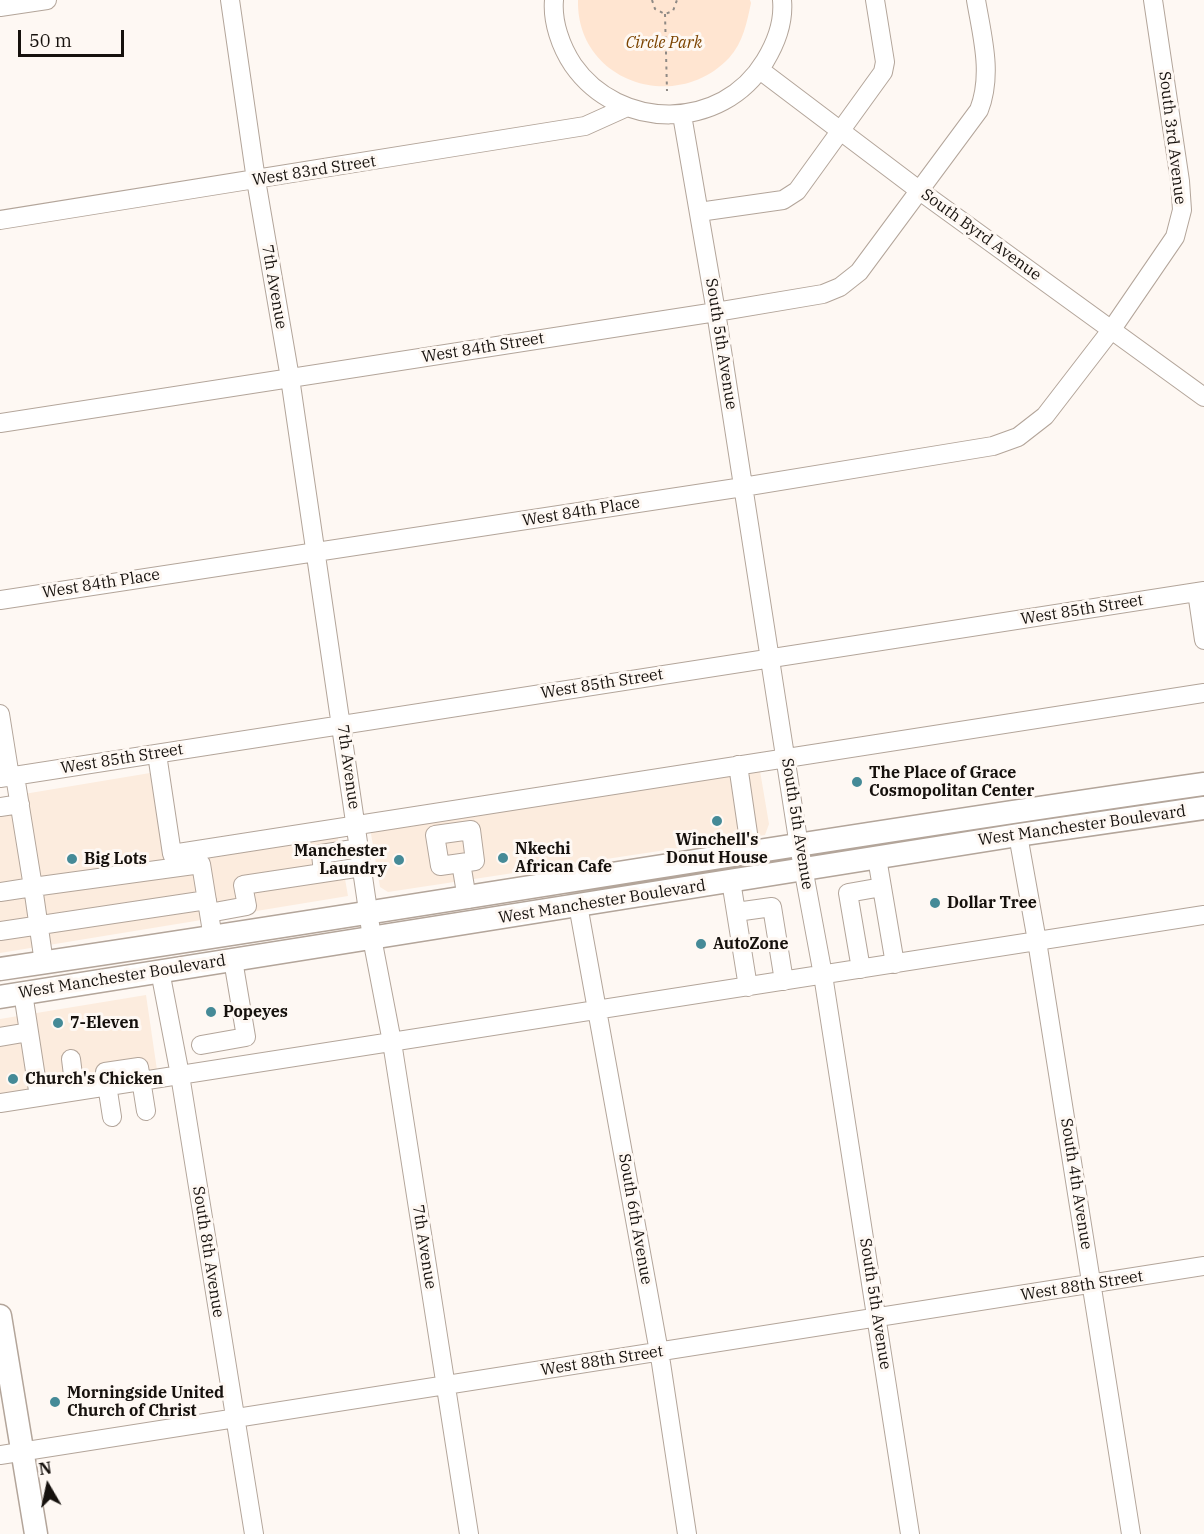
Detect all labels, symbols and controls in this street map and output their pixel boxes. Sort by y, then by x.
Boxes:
scale bar [21,18,128,56]
text: 50 m [29,29,72,52]
park label: Circle Park [626,33,702,53]
street label: South 3rd Avenue [1154,70,1190,206]
street label: West 83rd Street [251,152,377,190]
street label: South Byrd Avenue [917,185,1045,285]
street label: 7th Avenue [257,243,291,331]
street label: South 5th Avenue [701,277,741,411]
street label: West 84th Street [420,329,546,367]
street label: West 84th Place [521,493,641,531]
street label: West 84th Place [41,565,161,603]
street label: West 85th Street [1019,591,1145,629]
street label: West 85th Street [539,665,665,703]
street label: 7th Avenue [333,723,363,811]
street label: West 85th Street [59,740,185,778]
street label: South 5th Avenue [777,757,817,891]
place label: The Place of Grace Cosmopolitan Center [869,763,1034,801]
marker: The Place of Grace Cosmopolitan Center [850,775,864,789]
street label: West Manchester Boulevard [977,802,1187,850]
marker: Winchell's Donut House [710,814,724,828]
place label: Winchell's Donut House [666,830,768,868]
place label: Nkechi African Cafe [515,839,612,877]
place label: Manchester Laundry [294,841,387,879]
place label: Big Lots [84,849,147,869]
marker: Nkechi African Cafe [496,851,510,865]
marker: Big Lots [65,852,79,866]
marker: Manchester Laundry [392,853,406,867]
street label: West Manchester Boulevard [497,876,707,928]
place label: Dollar Tree [947,893,1037,913]
marker: Dollar Tree [928,896,942,910]
place label: AutoZone [713,934,789,954]
marker: AutoZone [694,937,708,951]
street label: West Manchester Boulevard [17,951,227,1003]
place label: Popeyes [223,1002,288,1022]
marker: Popeyes [204,1005,218,1019]
place label: 7-Eleven [70,1013,139,1033]
marker: 7-Eleven [51,1016,65,1030]
place label: Church's Chicken [25,1069,163,1089]
marker: Church's Chicken [6,1072,20,1086]
street label: South 4th Avenue [1056,1117,1096,1251]
street label: South 6th Avenue [614,1152,656,1286]
street label: South 8th Avenue [188,1185,228,1319]
street label: 7th Avenue [408,1203,440,1291]
street label: South 5th Avenue [855,1237,895,1371]
street label: West 88th Street [1019,1267,1145,1305]
street label: West 88th Street [539,1342,665,1380]
place label: Morningside United Church of Christ [67,1383,224,1421]
marker: Morningside United Church of Christ [48,1395,62,1409]
north arrow [18,1456,78,1516]
text: N [37,1457,53,1479]

